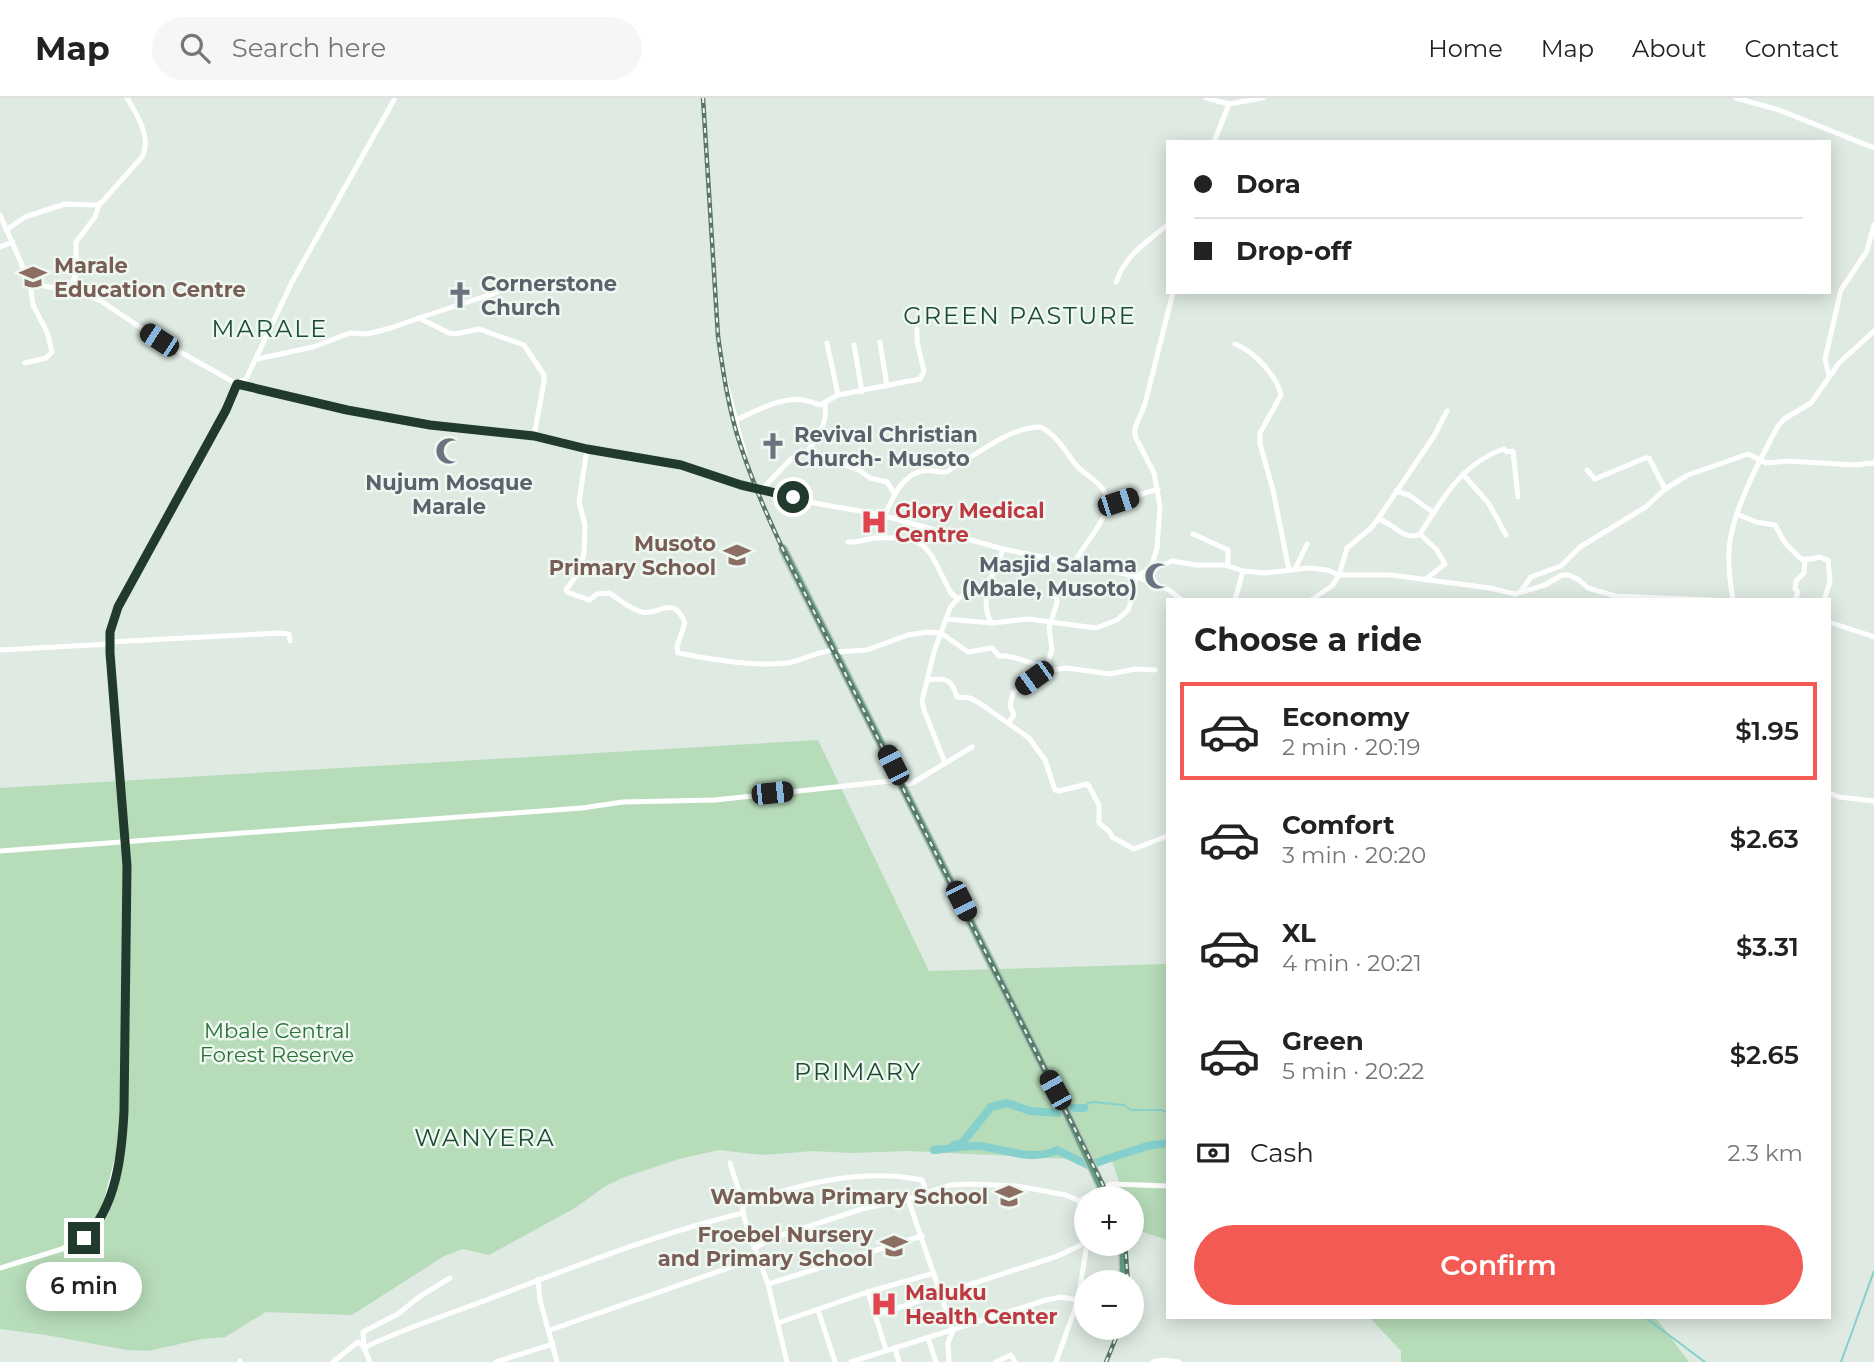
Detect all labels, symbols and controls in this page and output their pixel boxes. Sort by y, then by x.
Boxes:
search box [152,17,642,80]
text: Map [35,28,110,68]
icon: search [176,29,214,67]
text: Search here [232,32,386,64]
text: Home [1428,34,1503,63]
text: Map [1541,34,1594,63]
text: About [1632,34,1706,63]
text: Contact [1744,34,1839,63]
text: Dora [1236,168,1301,200]
text: Drop-off [1236,235,1351,267]
place label: Marale Education Centre [54,253,246,302]
school or university icon: Marale Education Centre [18,262,48,292]
place label: Cornerstone Church [481,271,617,320]
church icon: Cornerstone Church [445,280,475,310]
district label: GREEN PASTURE [903,301,1137,330]
district label: MARALE [212,314,328,343]
car [136,320,183,360]
place label: Revival Christian Church- Musoto [794,422,978,471]
church icon: Revival Christian Church- Musoto [758,431,788,461]
mosque icon: Nujum Mosque Marale [434,436,464,466]
place label: Nujum Mosque Marale [365,470,533,519]
route start [777,481,809,513]
car [1095,486,1142,518]
place label: Glory Medical Centre [895,498,1045,547]
hospital icon: Glory Medical Centre [859,507,889,537]
place label: Musoto Primary School [549,531,716,580]
school or university icon: Musoto Primary School [722,540,752,570]
place label: Masjid Salama (Mbale, Musoto) [962,552,1137,601]
mosque icon: Masjid Salama (Mbale, Musoto) [1143,561,1173,591]
text: Choose a ride [1194,620,1422,659]
car [1011,657,1058,699]
icon: car [1198,700,1261,763]
text: Economy [1282,701,1409,733]
text: $1.95 [1735,715,1799,747]
text: 2 min · 20:19 [1282,733,1421,761]
car [875,742,912,788]
car [751,780,794,806]
icon: car [1198,808,1261,871]
text: Comfort [1282,809,1394,841]
text: $2.63 [1730,823,1799,855]
text: 3 min · 20:20 [1282,841,1426,869]
car [943,878,980,924]
icon: car [1198,916,1261,979]
text: XL [1282,917,1316,949]
text: $3.31 [1736,931,1799,963]
text: 4 min · 20:21 [1282,949,1422,977]
park label: Mbale Central Forest Reserve [200,1018,354,1067]
icon: car [1198,1024,1261,1087]
text: Green [1282,1025,1364,1057]
text: $2.65 [1730,1039,1799,1071]
district label: PRIMARY [794,1057,922,1086]
text: 5 min · 20:22 [1282,1057,1424,1085]
car [1036,1067,1075,1113]
district label: WANYERA [414,1123,556,1152]
icon: cash [1194,1134,1232,1172]
text: Cash [1250,1137,1314,1169]
text: 2.3 km [1728,1139,1803,1167]
school or university icon: Wambwa Primary School [994,1181,1024,1211]
place label: Wambwa Primary School [710,1184,988,1209]
map controls [1074,1186,1144,1340]
button: + [1074,1186,1144,1256]
route end [68,1222,100,1254]
place label: Froebel Nursery and Primary School [658,1222,873,1271]
button: Confirm [1194,1225,1803,1305]
school or university icon: Froebel Nursery and Primary School [879,1231,909,1261]
callout: 6 min [26,1262,142,1312]
button: − [1074,1270,1144,1340]
text: 6 min [50,1272,118,1300]
place label: Maluku Health Center [905,1280,1057,1329]
hospital icon: Maluku Health Center [869,1289,899,1319]

